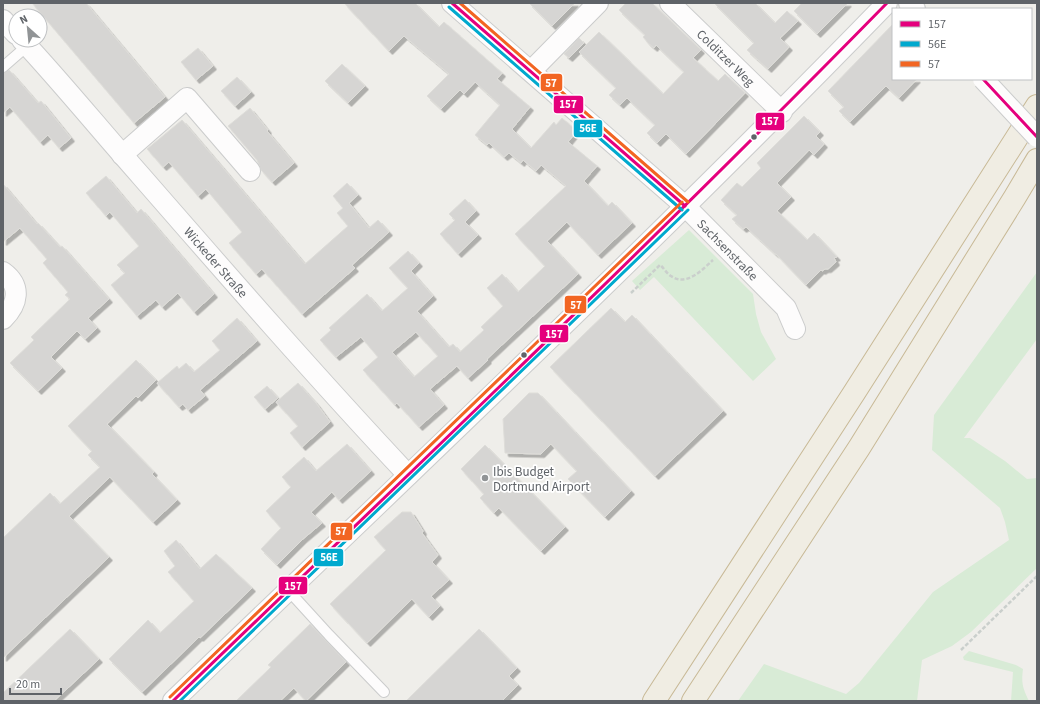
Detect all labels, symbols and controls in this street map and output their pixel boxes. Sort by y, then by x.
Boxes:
north arrow [8,8,48,48]
legend [892,8,1032,80]
text: N [17,11,30,28]
text: 157 [928,16,946,33]
street label: Colditzer Weg [692,26,759,91]
text: 56E [928,36,946,53]
text: 57 [928,56,940,73]
line badge: 57 [540,73,563,92]
text: 57 [545,76,557,91]
line badge: 157 [553,95,584,114]
text: 157 [559,97,577,112]
line badge: 157 [755,112,785,131]
text: 157 [761,114,779,129]
line badge: 56E [573,119,603,138]
text: 56E [579,121,597,136]
unlabelled marker [749,132,759,142]
street label: Sachsenstraße [693,215,762,285]
street label: Wickeder Straße [179,224,251,302]
line badge: 57 [564,295,587,314]
text: 57 [570,298,582,313]
line badge: 157 [539,324,569,343]
text: 157 [545,327,563,342]
unlabelled marker [519,350,529,360]
place label: Ibis Budget Dortmund Airport [493,463,590,496]
marker: Ibis Budget Dortmund Airport [480,473,490,483]
line badge: 57 [330,522,353,541]
text: 57 [335,524,347,539]
line badge: 56E [313,548,344,567]
text: 56E [320,550,338,565]
line badge: 157 [278,576,308,595]
text: 157 [284,579,302,594]
scale bar [10,670,61,696]
text: 20 m [16,676,40,693]

